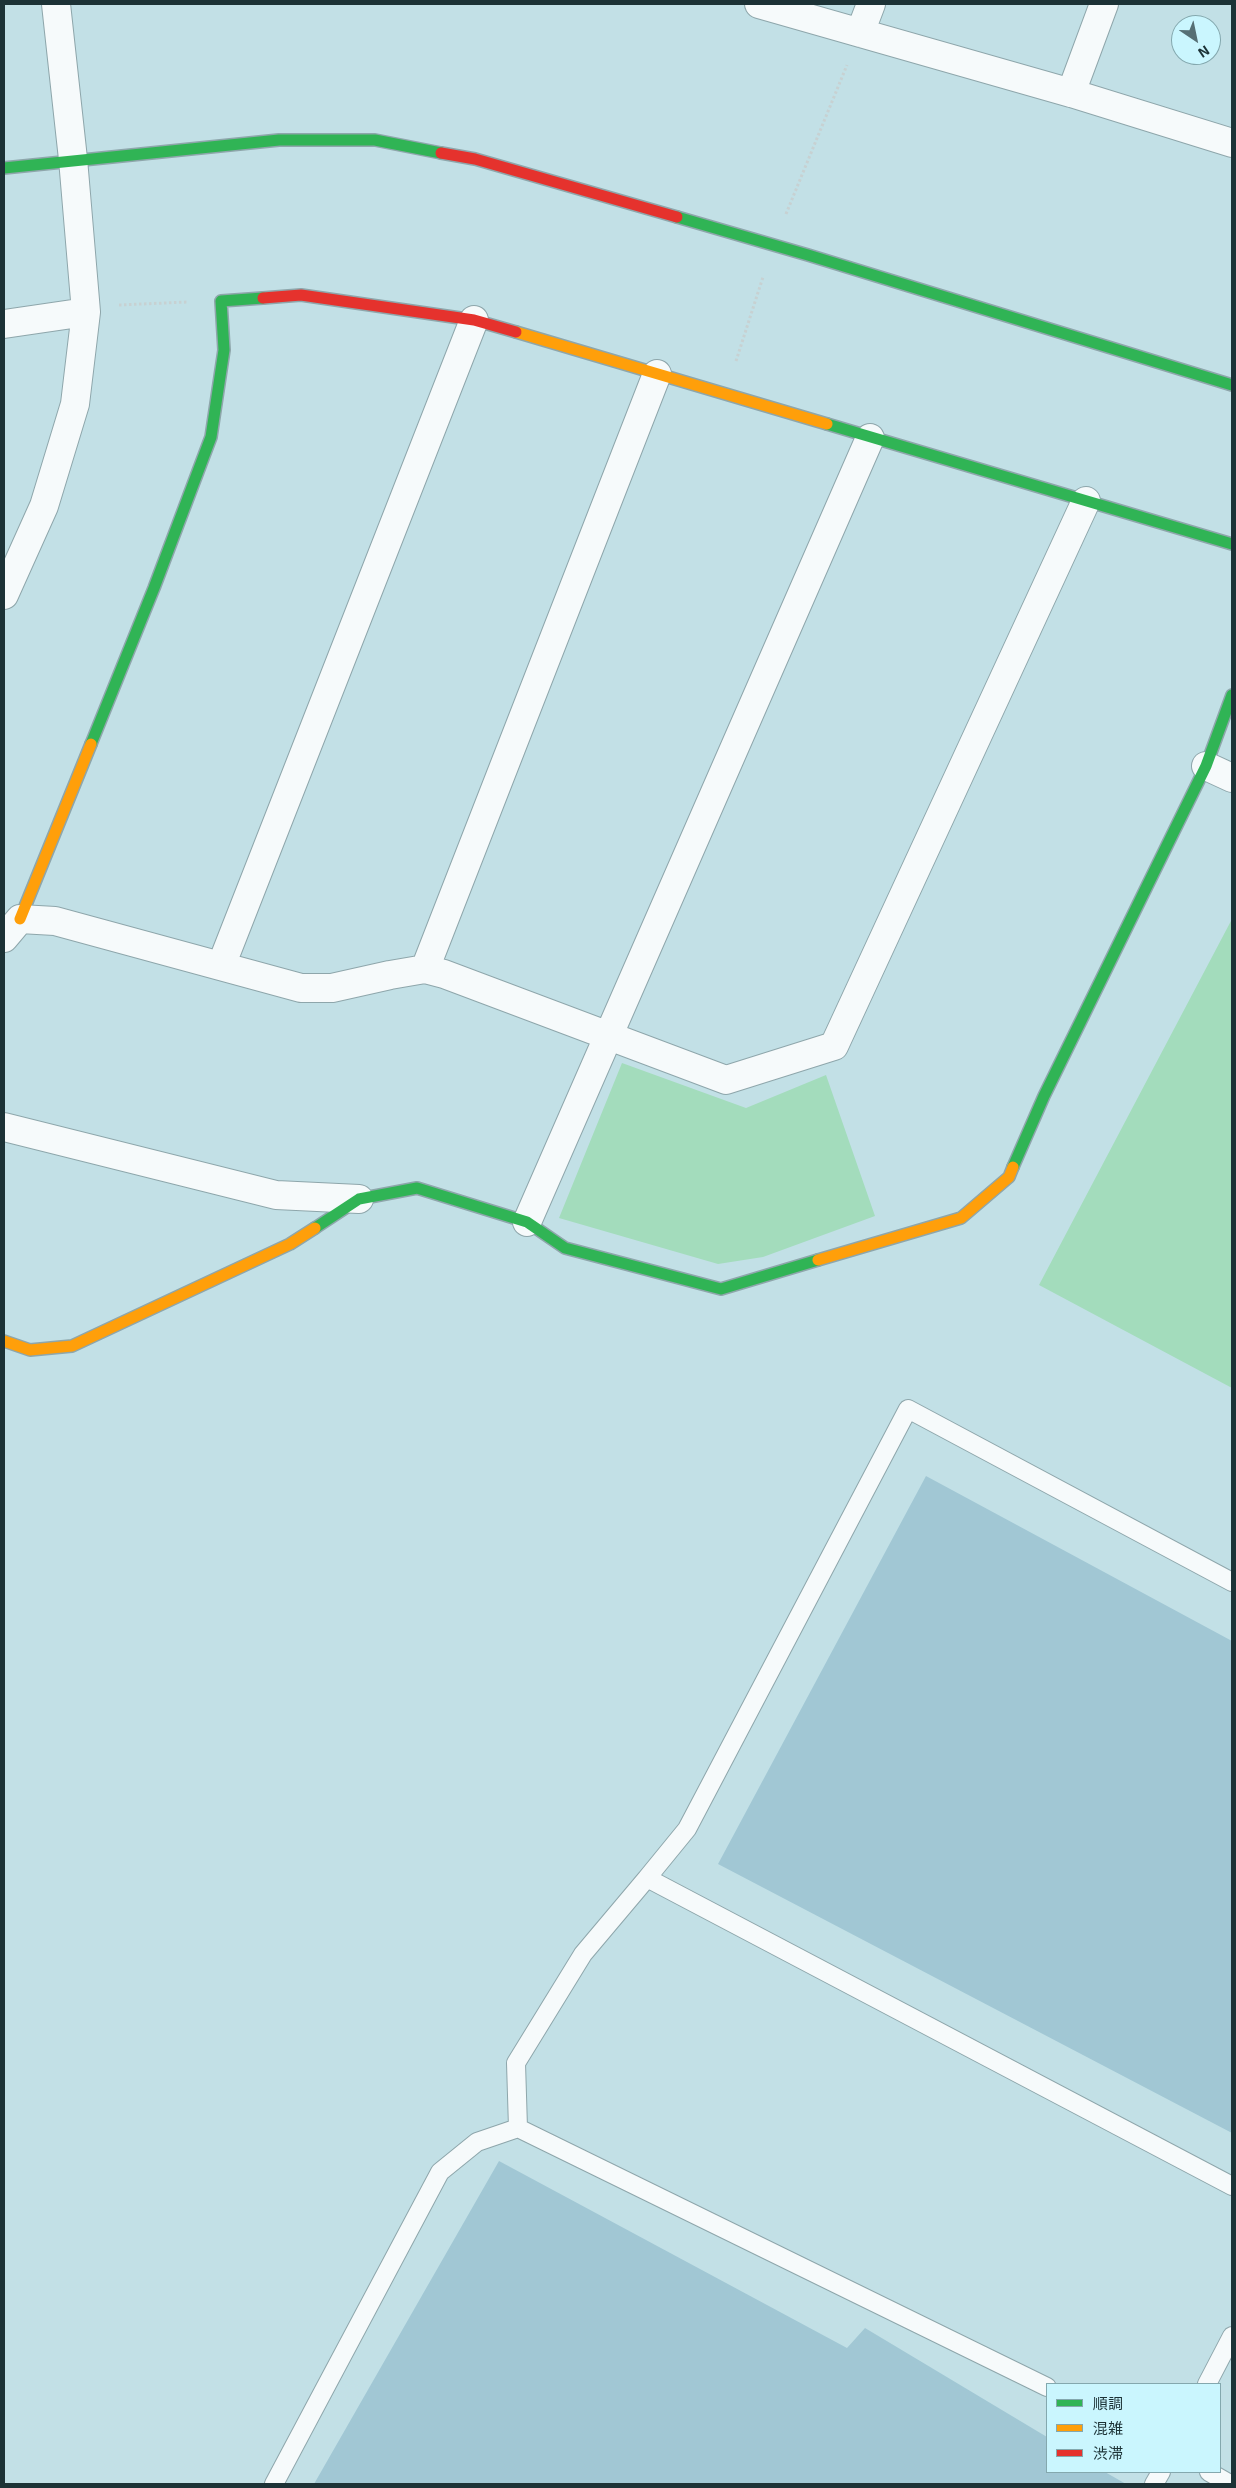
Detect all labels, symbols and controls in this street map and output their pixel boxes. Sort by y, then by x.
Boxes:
north arrow [1171,15,1221,65]
text: N [1195,42,1213,62]
legend [1046,2383,1221,2473]
text: 順調 [1093,2394,1123,2412]
text: 混雑 [1093,2419,1123,2437]
text: 渋滞 [1093,2444,1123,2462]

